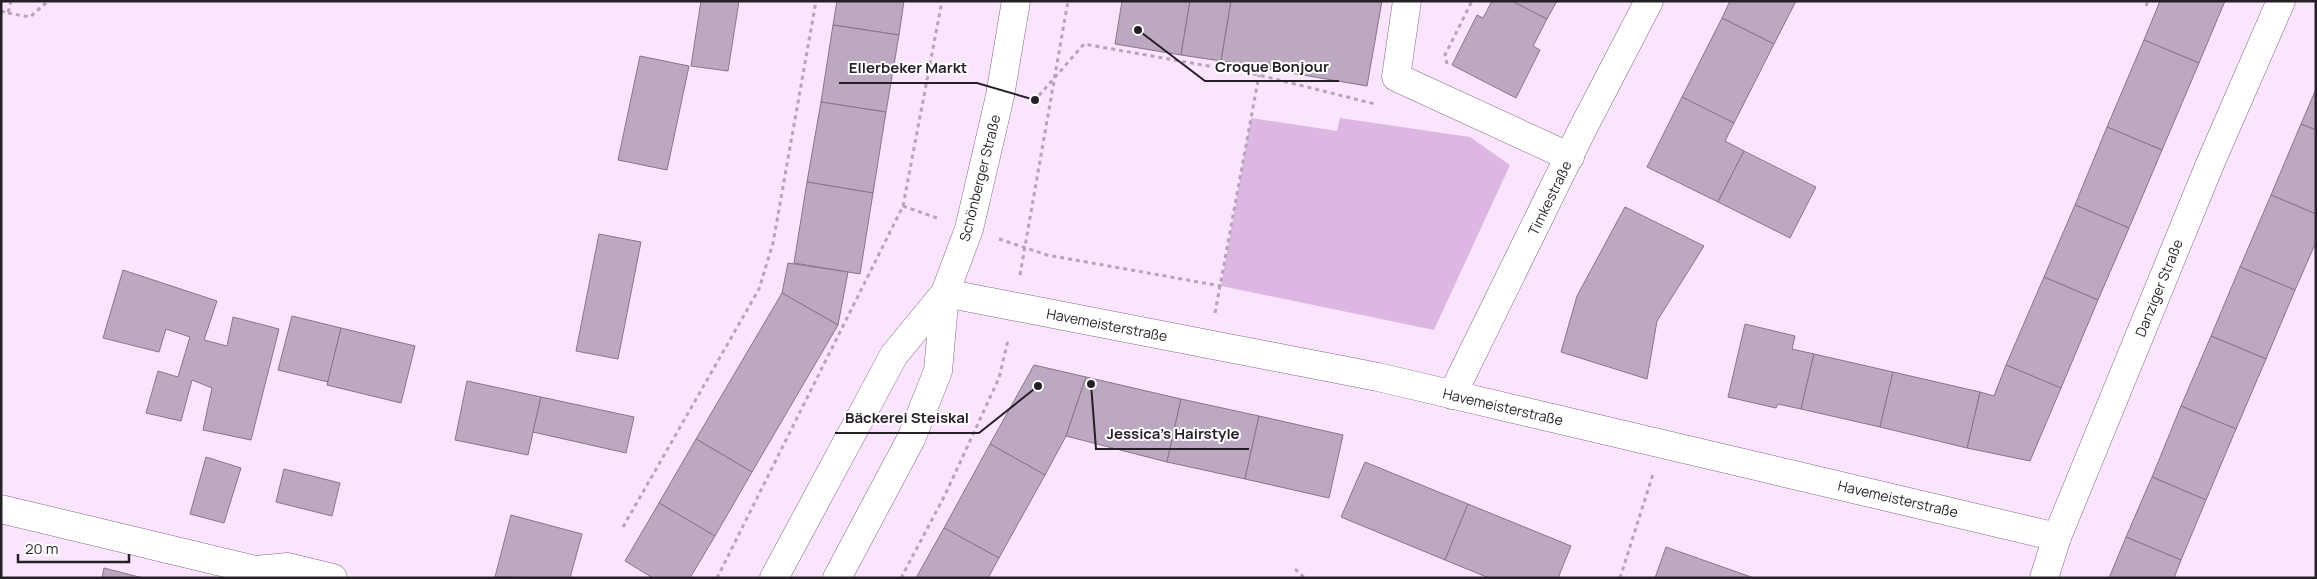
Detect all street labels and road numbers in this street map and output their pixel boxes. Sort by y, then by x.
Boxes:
street label: Schönberger Straße [955,112,1004,243]
street label: Timkestraße [1523,157,1576,238]
street label: Danziger Straße [2130,236,2187,340]
street label: Havemeisterstraße [1045,303,1169,346]
street label: Havemeisterstraße [1441,383,1565,430]
street label: Havemeisterstraße [1836,475,1960,522]

